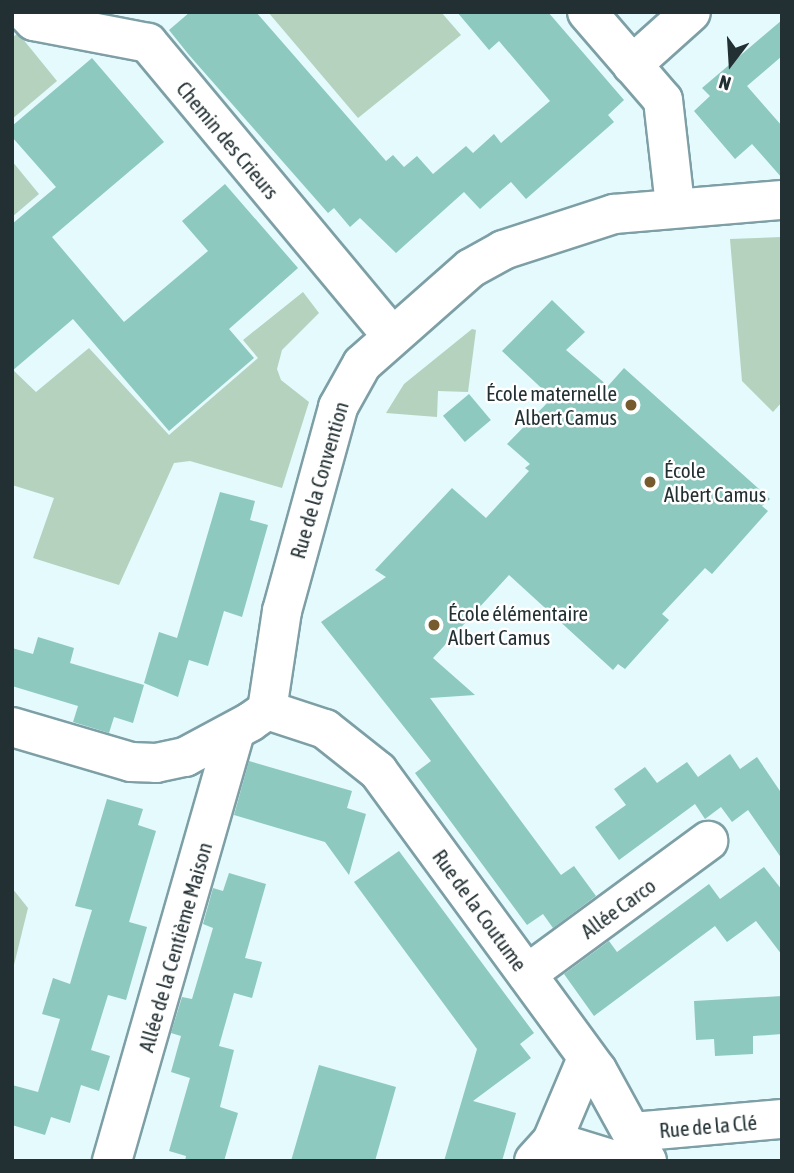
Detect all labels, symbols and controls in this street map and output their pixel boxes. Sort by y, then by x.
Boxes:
north arrow [696,28,766,98]
text: N [716,71,733,95]
street label: Chemin des Crieurs [172,76,284,204]
place label: École maternelle Albert Camus [486,380,617,430]
marker: École maternelle Albert Camus [623,397,639,413]
street label: Rue de la Convention [285,399,353,561]
place label: École Albert Camus [664,457,766,507]
marker: École Albert Camus [642,474,658,490]
place label: École élémentaire Albert Camus [448,600,588,650]
marker: École élémentaire Albert Camus [426,617,442,633]
street label: Allée de la Centième Maison [133,839,217,1055]
street label: Rue de la Coutume [428,844,532,976]
street label: Allée Carco [576,873,660,943]
street label: Rue de la Clé [658,1109,758,1143]

